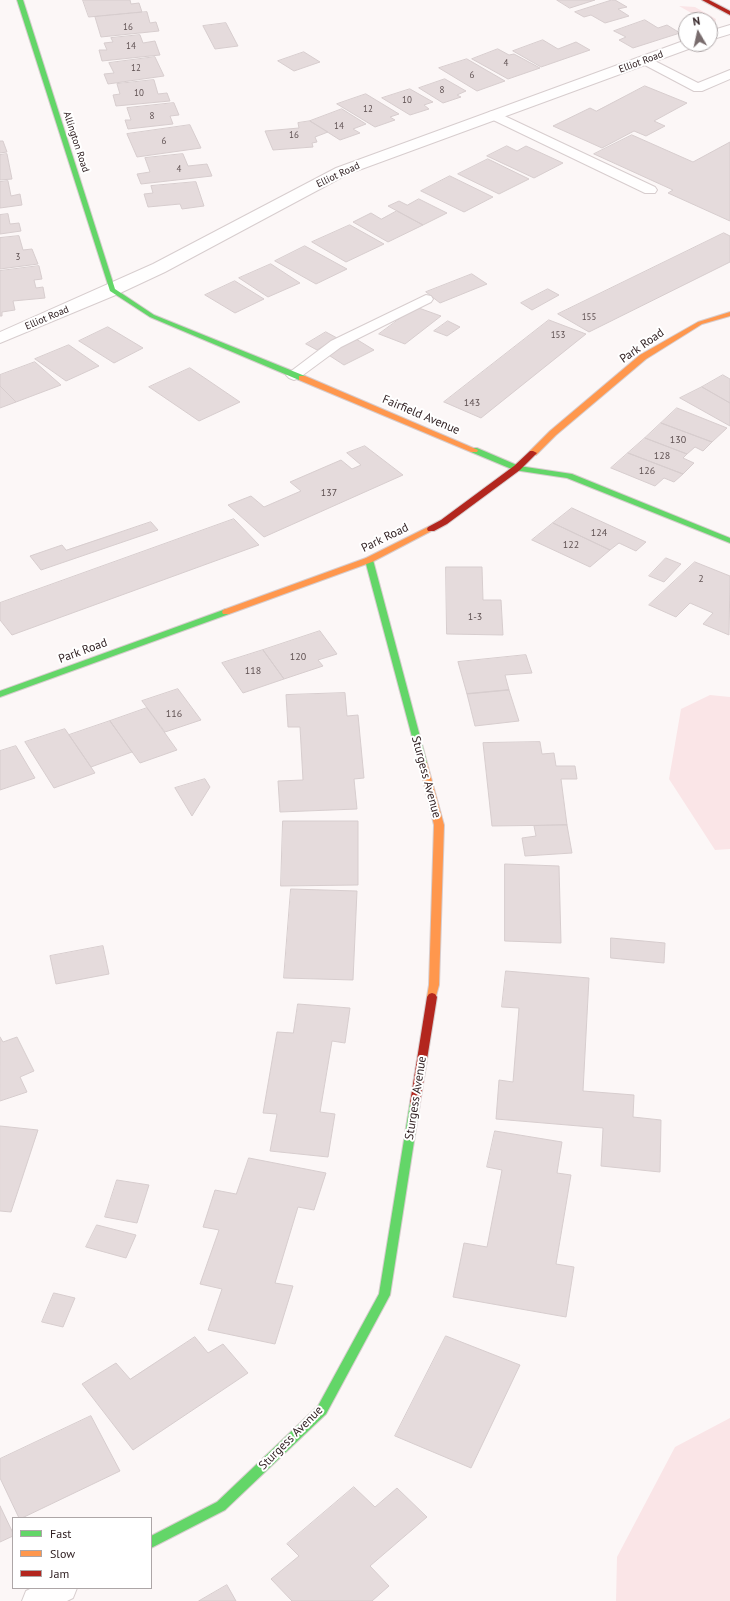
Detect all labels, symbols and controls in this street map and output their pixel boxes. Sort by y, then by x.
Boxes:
north arrow [678,12,718,52]
text: N [692,14,701,29]
house number: 16 [123,22,133,32]
house number: 14 [126,41,136,51]
street label: Elliot Road [617,48,665,76]
house number: 4 [504,58,508,68]
house number: 12 [131,63,141,73]
house number: 6 [470,70,474,80]
house number: 8 [440,85,444,95]
house number: 10 [134,88,144,98]
house number: 10 [402,95,412,105]
house number: 12 [363,104,373,114]
street label: Allington Road [61,110,91,174]
house number: 8 [150,111,154,121]
house number: 14 [334,121,344,131]
house number: 16 [289,130,299,140]
house number: 6 [162,136,166,146]
street label: Elliot Road [314,160,362,190]
house number: 4 [177,164,181,174]
house number: 3 [16,252,20,262]
street label: Elliot Road [23,303,71,333]
house number: 155 [582,312,596,322]
street label: Park Road [617,326,667,366]
house number: 153 [551,330,565,340]
street label: Fairfield Avenue [380,392,462,438]
house number: 143 [464,397,480,409]
house number: 130 [670,434,686,446]
house number: 128 [654,450,670,462]
house number: 126 [639,465,655,477]
house number: 137 [321,487,337,499]
street label: Park Road [359,520,411,556]
house number: 124 [591,527,607,539]
house number: 122 [563,539,579,551]
house number: 2 [698,573,704,585]
house number: 1-3 [468,611,482,623]
street label: Park Road [57,636,109,666]
house number: 120 [290,651,306,663]
house number: 118 [245,665,261,677]
house number: 116 [166,708,182,720]
street label: Sturgess Avenue [408,734,444,820]
street label: Sturgess Avenue [402,1055,430,1141]
street label: Sturgess Avenue [256,1403,326,1473]
legend [12,1517,152,1589]
text: Fast [50,1526,71,1541]
text: Slow [50,1546,75,1561]
text: Jam [50,1566,69,1581]

